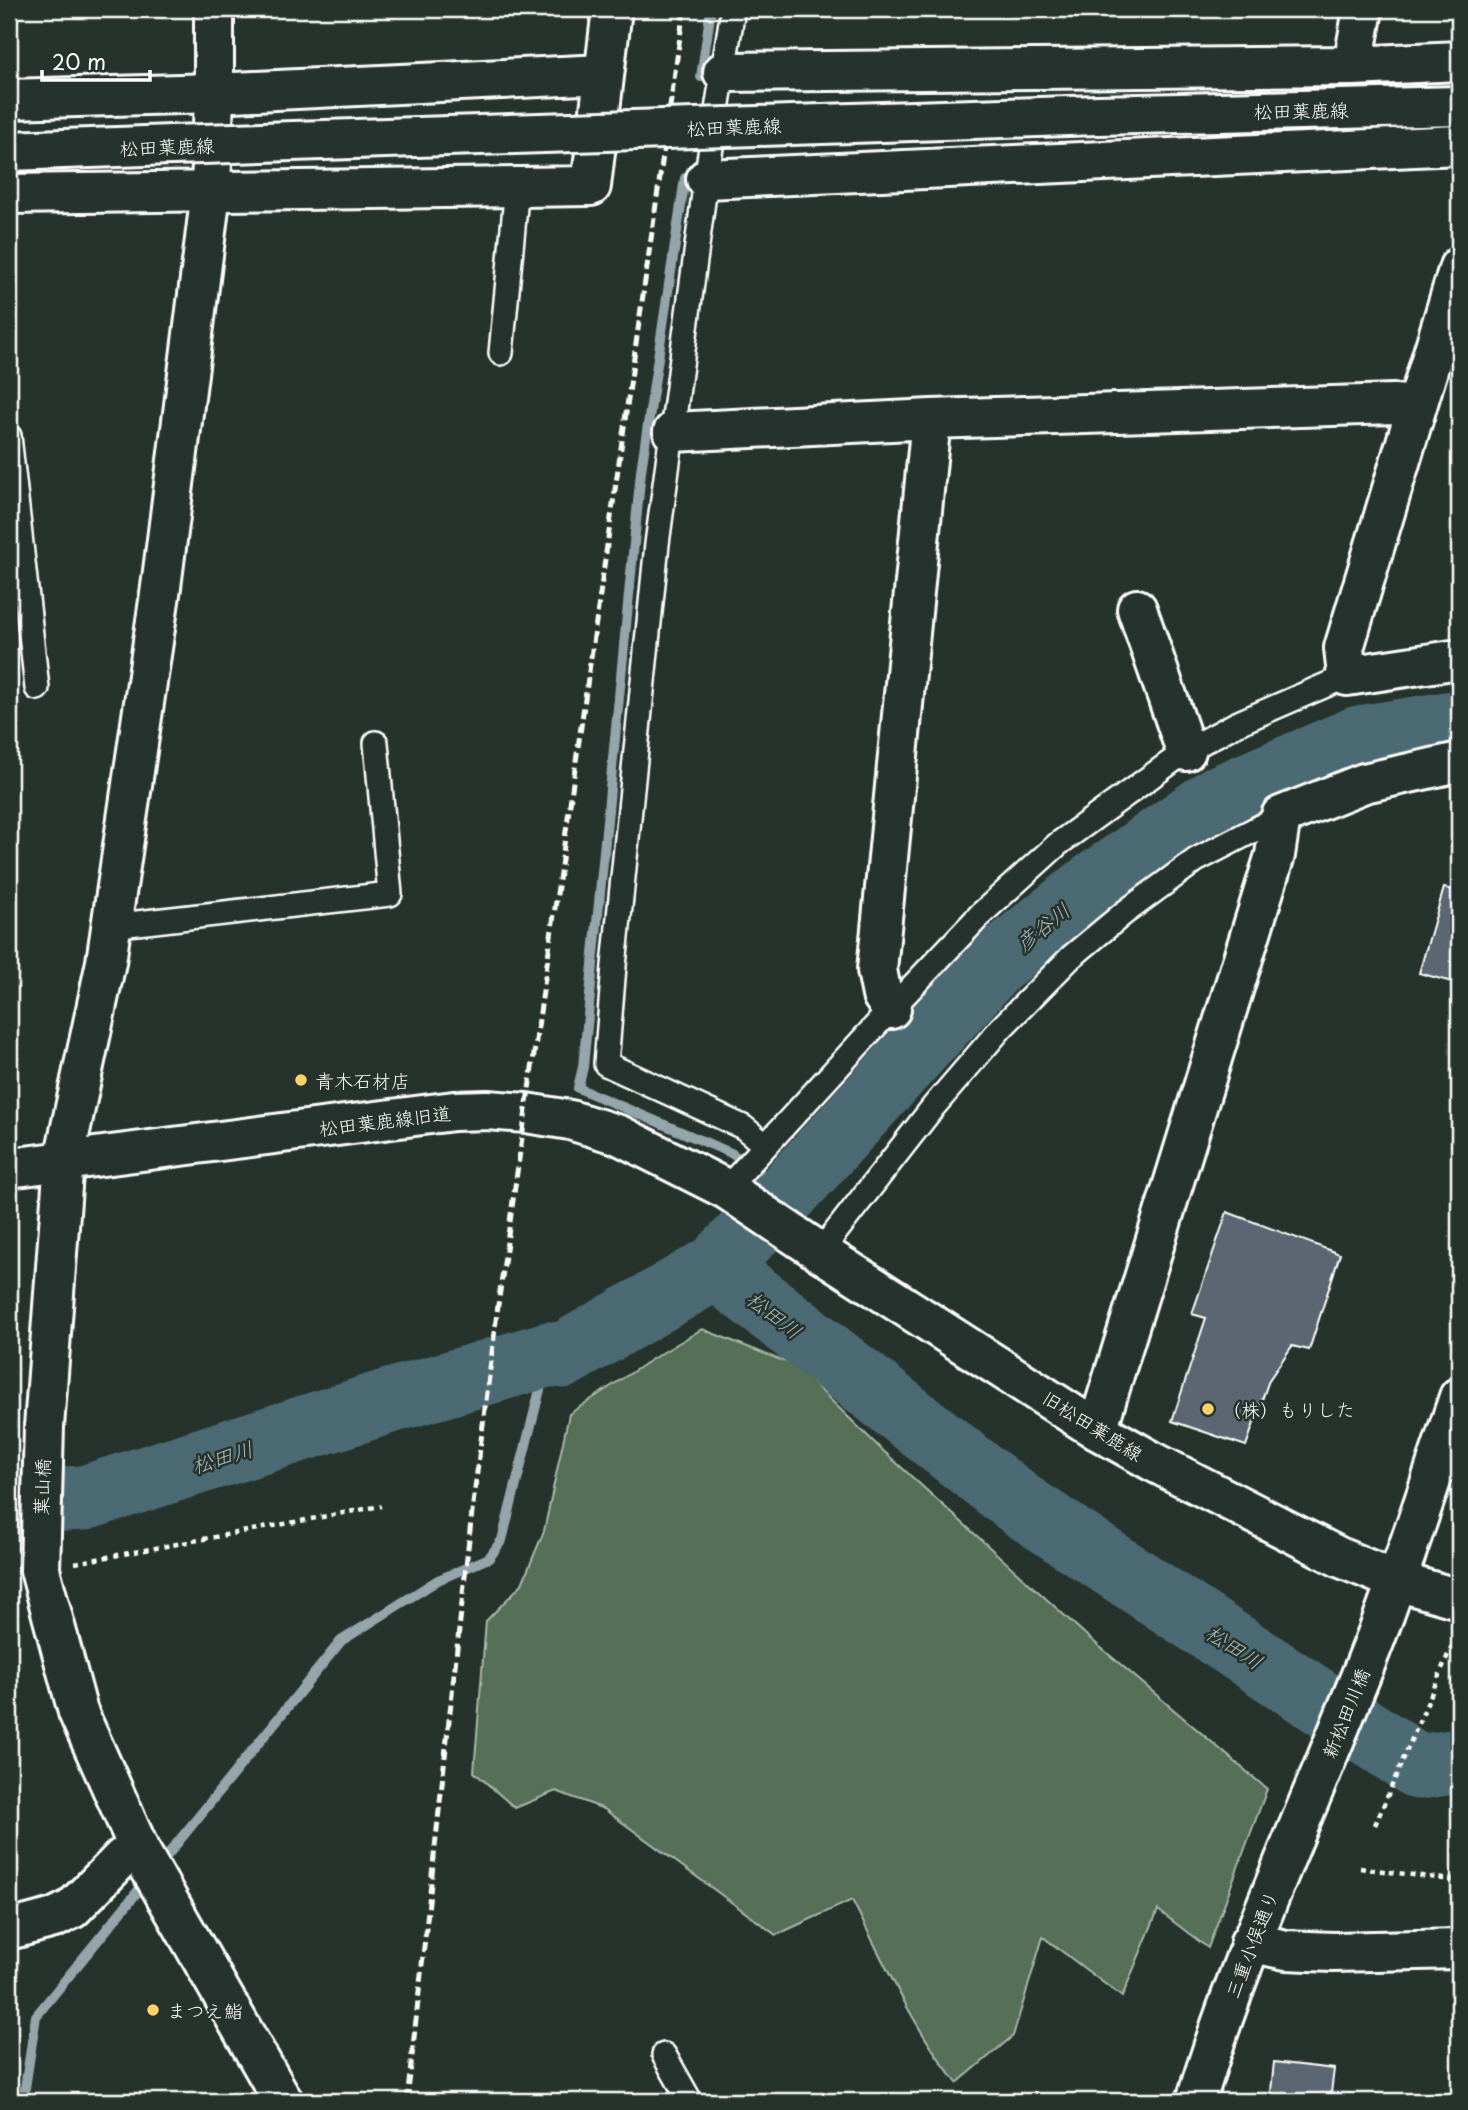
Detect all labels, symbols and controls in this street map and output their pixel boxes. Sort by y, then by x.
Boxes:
scale bar [42,38,150,82]
text: 20 m [52,45,106,77]
street label: 松田葉鹿線 [1253,95,1349,125]
street label: 松田葉鹿線 [686,110,782,142]
street label: 松田葉鹿線 [119,130,215,162]
water label: 彦谷川 [1007,894,1077,958]
place label: 青木石材店 [315,1066,410,1094]
marker: 青木石材店 [293,1072,309,1088]
street label: 松田葉鹿線旧道 [317,1098,453,1142]
water label: 松田川 [740,1282,810,1346]
street label: 旧松田葉鹿線 [1037,1383,1149,1467]
place label: （株）もりした [1222,1395,1355,1423]
marker: （株）もりした [1200,1401,1216,1417]
water label: 松田川 [187,1431,257,1481]
street label: 葉山橋 [26,1458,56,1516]
water label: 松田川 [1200,1615,1270,1677]
street label: 新松田川橋 [1314,1664,1376,1762]
street label: 三重小俣通り [1218,1886,1284,2002]
place label: まつえ鮨 [167,1996,243,2024]
marker: まつえ鮨 [145,2002,161,2018]

